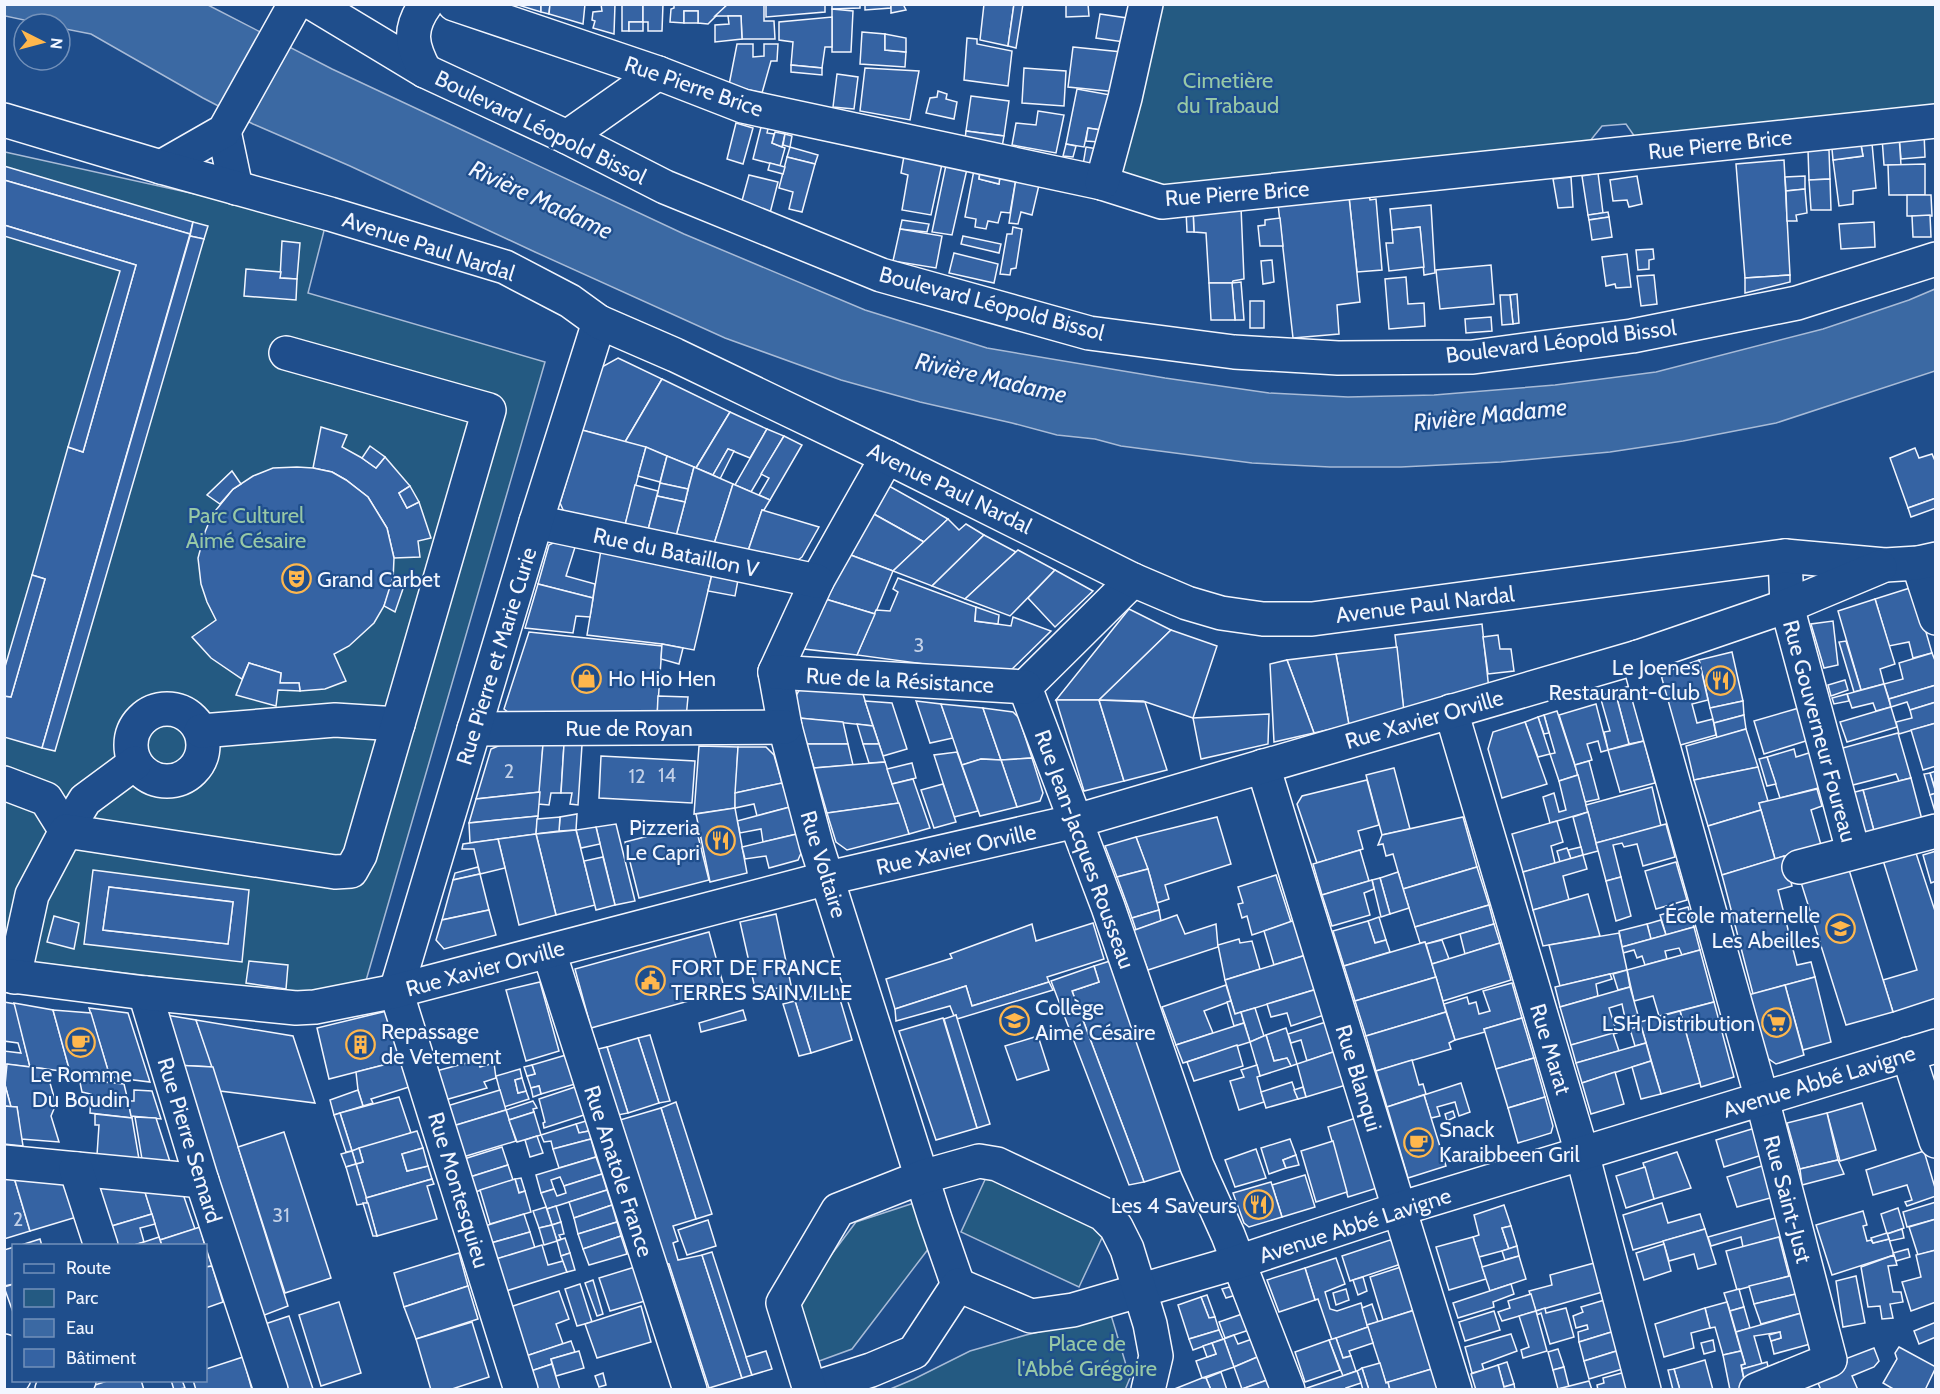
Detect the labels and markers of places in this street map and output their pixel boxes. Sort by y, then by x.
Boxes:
theatre icon: Grand Carbet [280,563,312,595]
place label: Grand Carbet [317,566,441,593]
place label: Le Joenes Restaurant-Club [1549,654,1700,706]
shop icon: Ho Hio Hen [571,662,603,694]
restaurant icon: Le Joenes Restaurant-Club [1705,664,1737,696]
place label: Ho Hio Hen [608,665,716,692]
place label: Pizzeria Le Capri [625,814,700,866]
restaurant icon: Pizzeria Le Capri [705,824,737,856]
place label: École maternelle Les Abeilles [1665,902,1820,954]
school or university icon: École maternelle Les Abeilles [1825,912,1857,944]
place label: FORT DE FRANCE TERRES SAINVILLE [671,954,852,1006]
public building icon: FORT DE FRANCE TERRES SAINVILLE [634,964,666,996]
place label: Collège Aimé Césaire [1035,994,1156,1046]
school or university icon: Collège Aimé Césaire [998,1004,1030,1036]
supermarket icon: LSH Distribution [1760,1007,1792,1039]
place label: LSH Distribution [1602,1010,1755,1037]
place label: Repassage de Vetement [381,1018,502,1070]
cafe icon: Le Romme Du Boudin [65,1026,97,1058]
building icon: Repassage de Vetement [344,1028,376,1060]
place label: Le Romme Du Boudin [30,1061,132,1113]
place label: Snack Karaibbeen Gril [1439,1116,1580,1168]
cafe icon: Snack Karaibbeen Gril [1402,1126,1434,1158]
restaurant icon: Les 4 Saveurs [1242,1189,1274,1221]
place label: Les 4 Saveurs [1111,1192,1237,1219]

